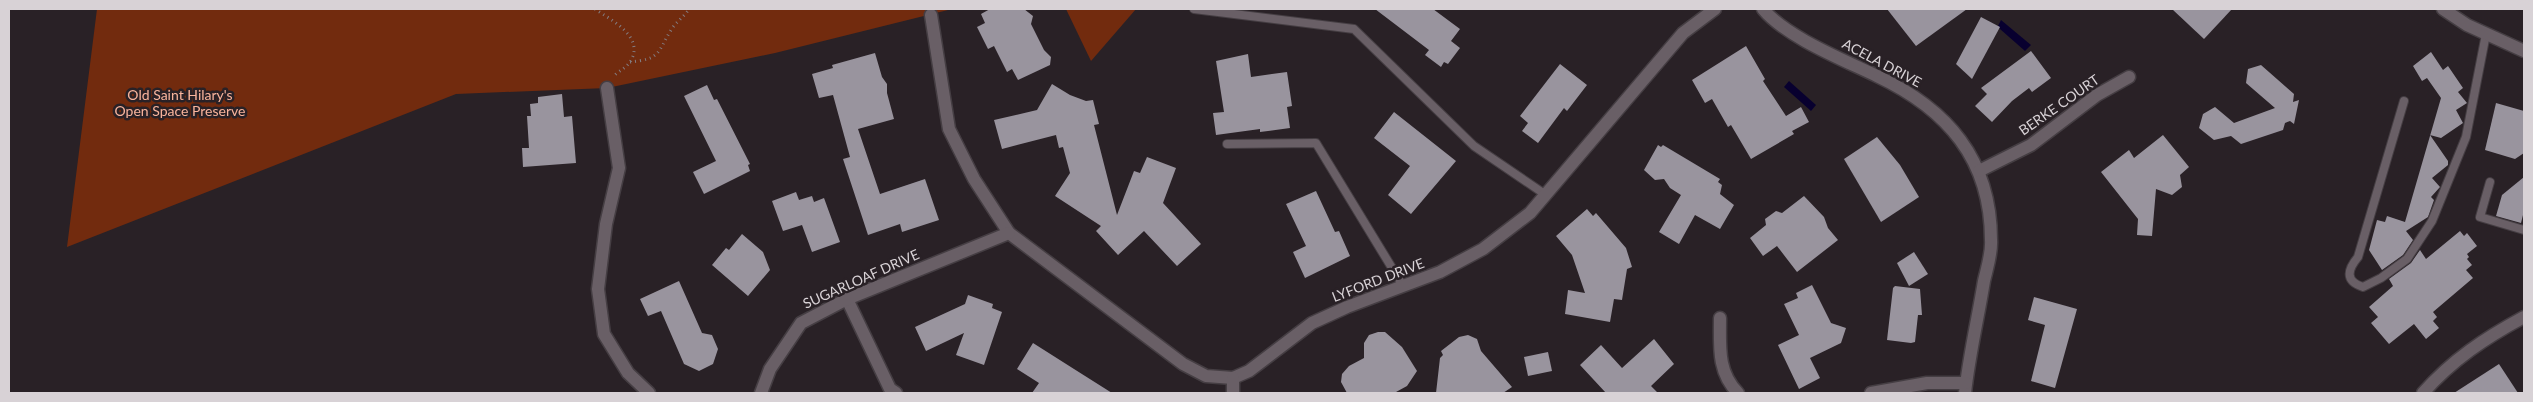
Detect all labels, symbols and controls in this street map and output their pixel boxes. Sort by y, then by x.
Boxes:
street label: ACELA DRIVE [1840,35,1925,91]
street label: BERKE COURT [2015,70,2103,139]
park label: Old Saint Hilary's Open Space Preserve [115,86,245,119]
street label: SUGARLOAF DRIVE [800,245,922,312]
street label: LYFORD DRIVE [1329,254,1426,305]

